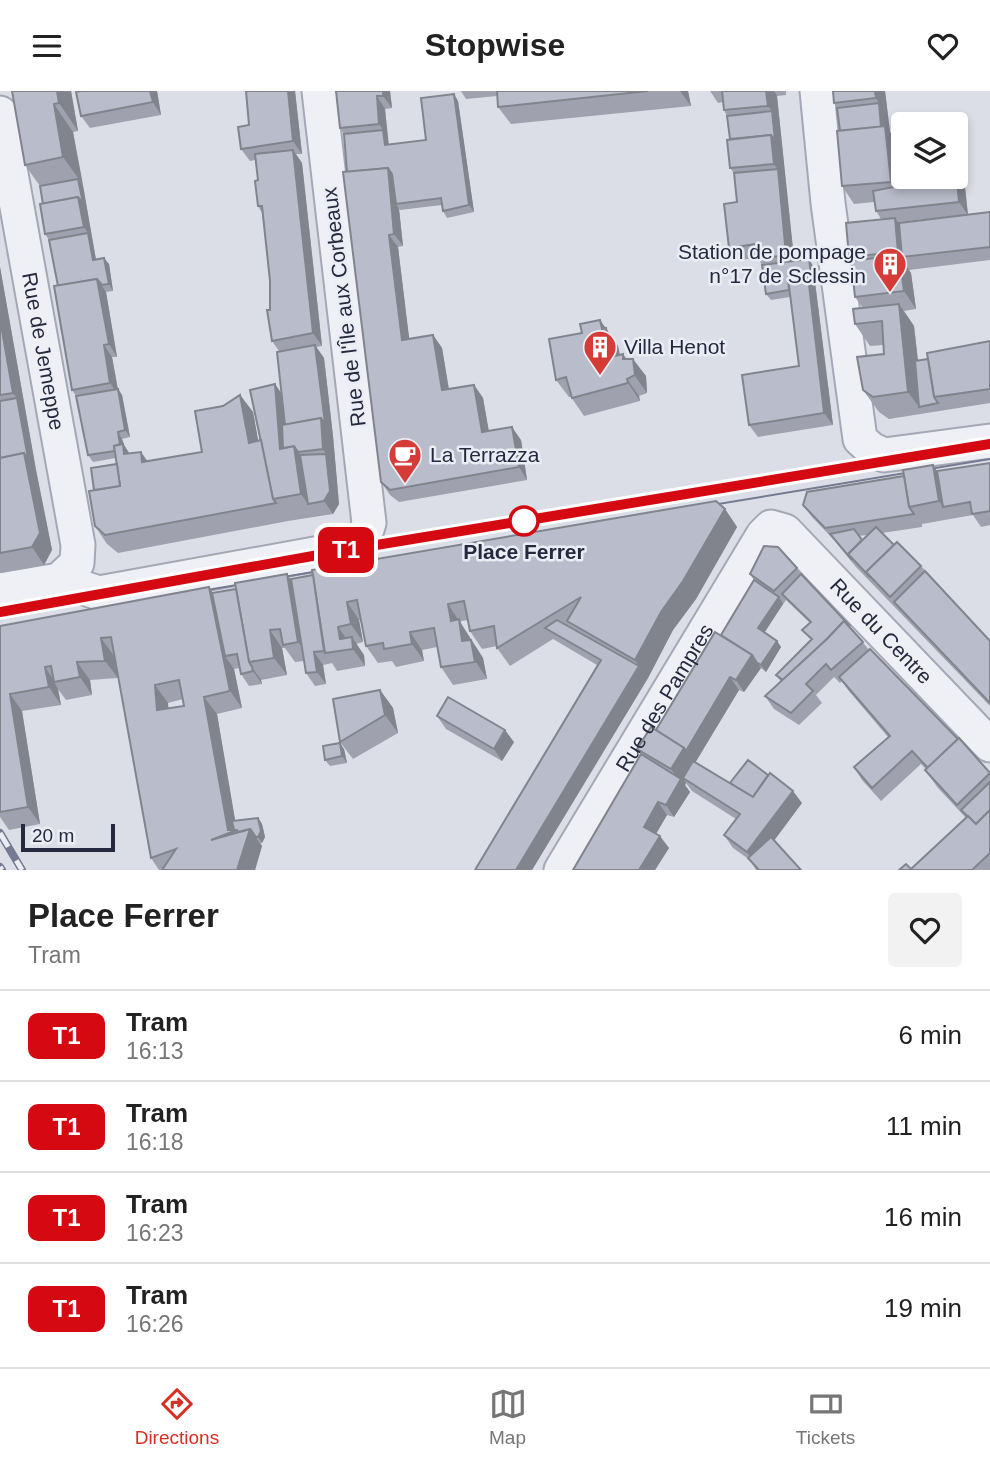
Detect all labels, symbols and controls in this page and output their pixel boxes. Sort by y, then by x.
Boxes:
icon: menu [28,27,66,65]
text: Stopwise [425,27,565,63]
icon: heart [924,27,962,65]
map controls [891,112,968,189]
button: layers [891,112,968,189]
street label: Rue de l'Île aux Corbeaux [317,186,370,428]
place label: Station de pompage n°17 de Sclessin [678,240,866,287]
building icon: Station de pompage n°17 de Sclessin [871,245,909,294]
street label: Rue de Jemeppe [18,270,69,432]
building icon: Villa Henot [581,328,619,377]
place label: Villa Henot [624,335,725,358]
cafe icon: La Terrazza [386,436,424,485]
place label: La Terrazza [430,443,540,466]
marker: Place Ferrer [509,506,539,536]
line badge: T1 [314,527,378,573]
text: T1 [332,536,360,563]
place label: Place Ferrer [463,540,585,563]
street label: Rue du Centre [826,574,937,688]
street label: Rue des Pampres [611,620,718,776]
scale bar [21,821,116,853]
text: 20 m [32,825,74,846]
button: heart [888,893,962,967]
text: Place Ferrer [28,897,219,934]
text: Tram [28,942,81,968]
text: Tram [126,1007,188,1037]
text: 6 min [898,1020,962,1050]
text: T1 [52,1022,81,1049]
text: 16:13 [126,1038,184,1064]
text: Tram [126,1098,188,1128]
text: 11 min [886,1111,962,1141]
text: T1 [52,1113,81,1140]
text: 16:18 [126,1129,184,1155]
text: Tram [126,1189,188,1219]
text: 16 min [884,1202,962,1232]
text: T1 [52,1204,81,1231]
text: 16:23 [126,1220,184,1246]
text: Tram [126,1280,188,1310]
text: 19 min [884,1293,962,1323]
text: T1 [52,1295,81,1322]
text: 16:26 [126,1311,184,1337]
tab: Directions [135,1385,219,1449]
tab: Map [489,1385,527,1449]
tab: Tickets [796,1385,855,1449]

